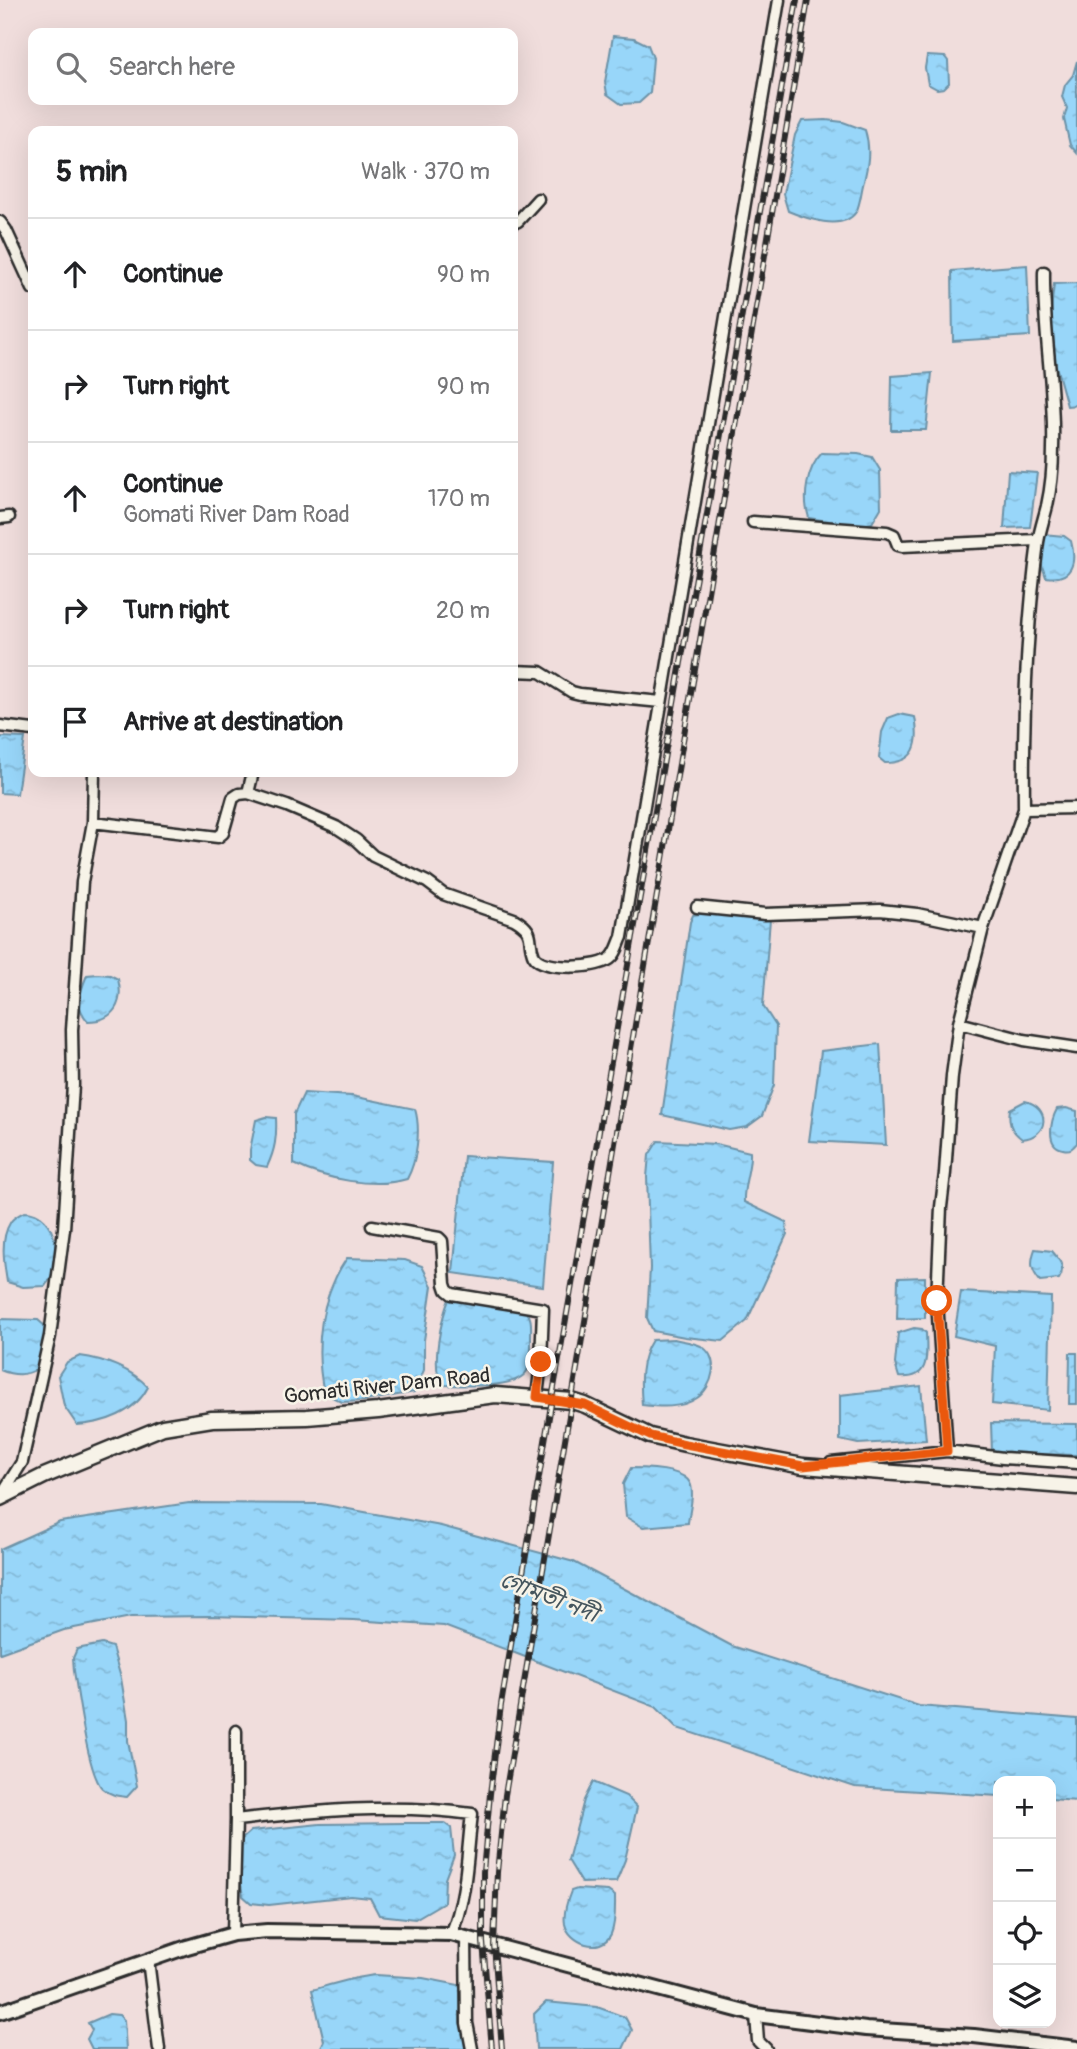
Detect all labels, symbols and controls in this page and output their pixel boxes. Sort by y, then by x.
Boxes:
search box [28,28,518,105]
icon: search [52,48,90,86]
text: Search here [108,51,235,83]
text: 5 min [56,153,127,190]
text: Walk · 370 m [361,157,490,186]
icon: ahead [56,255,94,293]
text: Continue [123,258,223,290]
text: 90 m [437,260,490,289]
icon: right [56,367,94,405]
text: Turn right [123,370,229,402]
text: 90 m [437,372,490,401]
text: Continue [123,468,223,500]
icon: ahead [56,479,94,517]
text: 170 m [428,484,490,513]
text: Gomati River Dam Road [123,500,350,529]
icon: right [56,591,94,629]
text: Turn right [123,594,229,626]
text: 20 m [436,596,490,625]
icon: arrive [56,703,94,741]
text: Arrive at destination [123,706,343,738]
route start [921,1285,952,1316]
route end [525,1346,556,1377]
street label: Gomati River Dam Road [283,1362,491,1410]
water label: গোমতী নদী [496,1565,606,1630]
map controls [993,1776,1056,2028]
button: + [993,1776,1056,1839]
button: − [993,1839,1056,1902]
button: locate [993,1902,1056,1965]
button: layers [993,1965,1056,2028]

